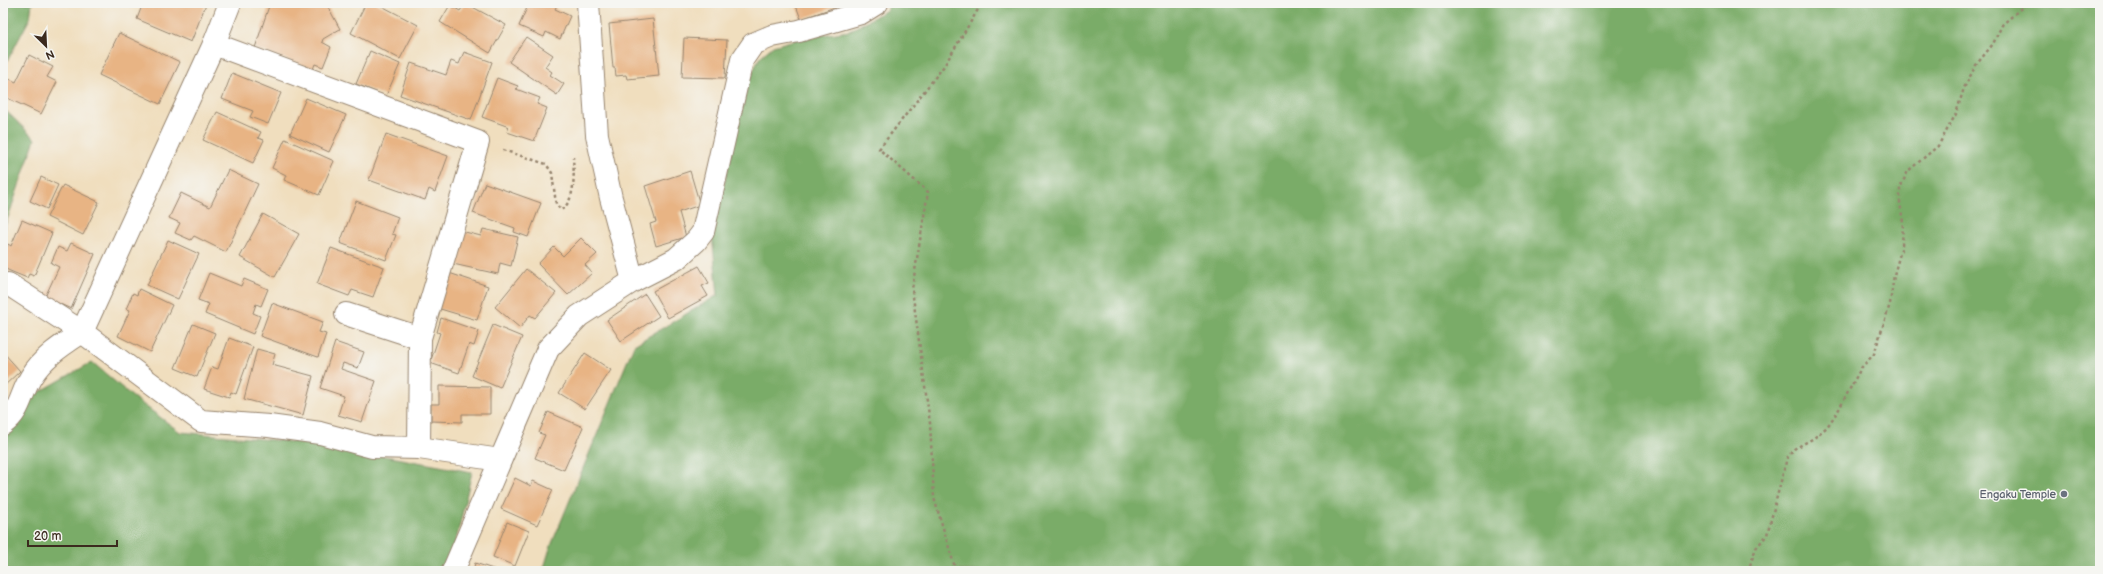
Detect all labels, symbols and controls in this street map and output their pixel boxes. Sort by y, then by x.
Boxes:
north arrow [26,26,66,66]
text: N [43,47,56,62]
place label: Engaku Temple [1980,488,2056,501]
marker: Engaku Temple [2059,489,2069,499]
scale bar [28,522,117,548]
text: 20 m [34,529,61,544]

